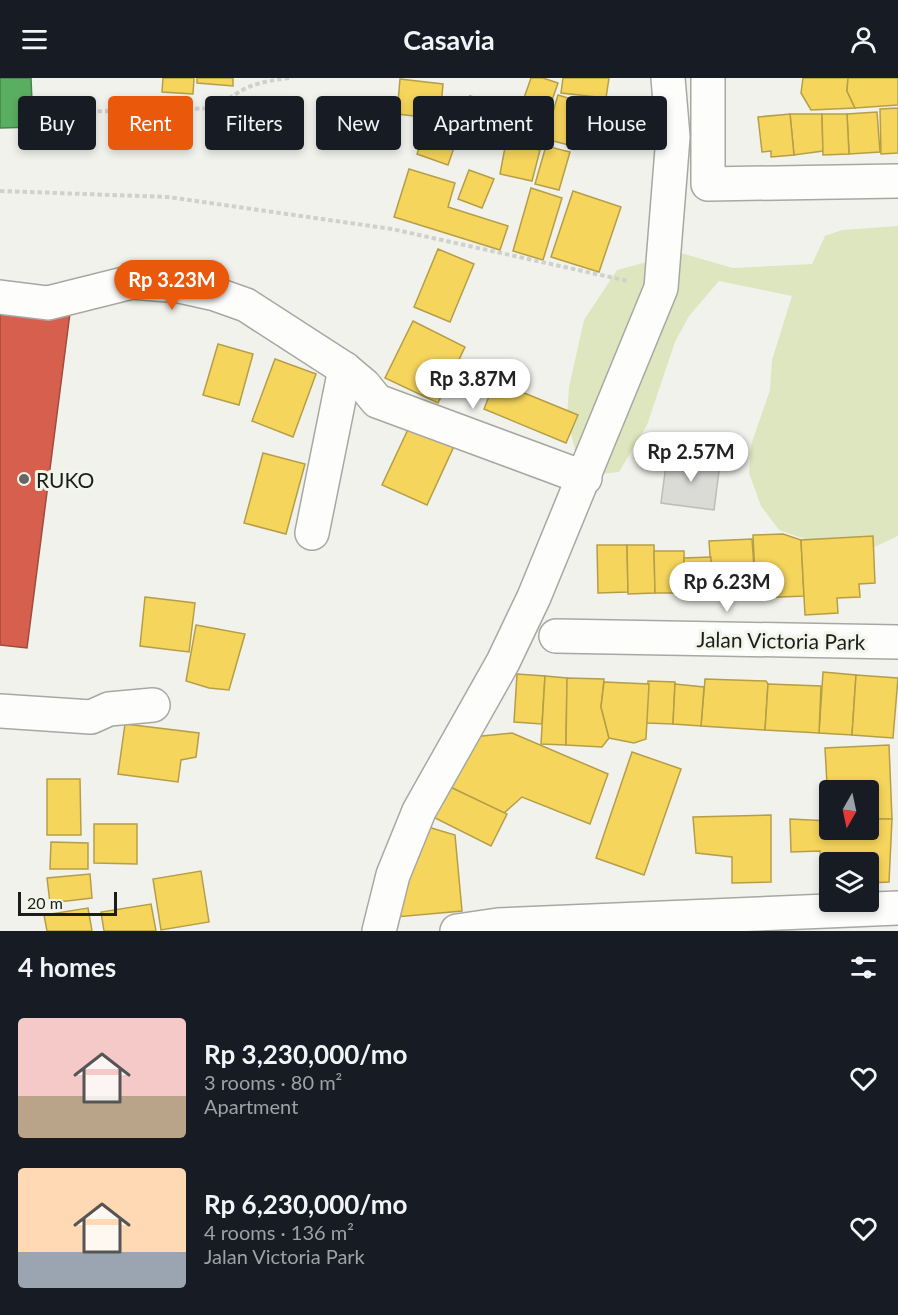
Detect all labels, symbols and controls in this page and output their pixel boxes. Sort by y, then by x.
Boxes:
icon: menu [18,23,51,56]
text: Casavia [403,23,495,56]
icon: person [847,23,880,56]
chip: Buy [18,96,96,150]
chip: Rent [108,96,193,150]
chip: Filters [205,96,304,150]
chip: New [316,96,401,150]
chip: Apartment [413,96,554,150]
chip: House [566,96,667,150]
pin: Rp 3.23M [110,260,234,311]
text: Rp 3.23M [128,267,216,291]
pin: Rp 3.87M [411,359,535,410]
text: Rp 3.87M [429,366,517,390]
pin: Rp 2.57M [629,432,753,483]
text: Rp 2.57M [647,439,735,463]
place label: RUKO [36,467,94,492]
marker: RUKO [17,472,31,486]
pin: Rp 6.23M [665,562,789,613]
text: Rp 6.23M [683,569,771,593]
street label: Jalan Victoria Park [696,626,866,654]
north arrow [819,780,879,840]
map controls [819,780,879,912]
button: layers [819,852,879,912]
scale bar [18,889,117,916]
text: 20 m [27,893,63,912]
text: 4 homes [18,951,116,983]
icon: filters [847,951,880,984]
text: Rp 3,230,000/mo [204,1038,407,1070]
icon: home [66,1042,138,1114]
icon: heart [847,1062,880,1095]
text: 3 rooms · 80 m² [204,1070,342,1094]
text: Apartment [204,1094,298,1118]
text: Rp 6,230,000/mo [204,1188,407,1220]
icon: home [66,1192,138,1264]
icon: heart [847,1212,880,1245]
text: 4 rooms · 136 m² [204,1220,354,1244]
text: Jalan Victoria Park [204,1244,365,1268]

